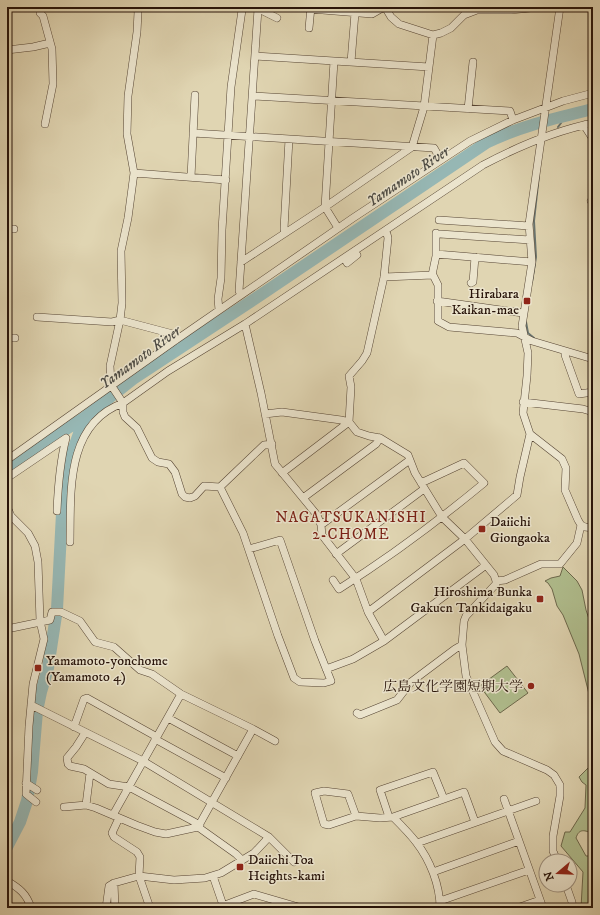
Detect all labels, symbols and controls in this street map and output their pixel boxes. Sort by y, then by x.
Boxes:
water label: Yamamoto River [363,141,455,211]
place label: Hirabara Kaikan-mae [451,285,519,319]
marker: Hirabara Kaikan-mae [522,296,532,306]
water label: Yamamoto River [96,321,186,393]
district label: NAGATSUKANISHI 2-CHOME [275,508,427,544]
place label: Daiichi Giongaoka [490,513,550,547]
marker: Daiichi Giongaoka [477,524,487,534]
place label: Hiroshima Bunka Gakuen Tankidaigaku [410,583,532,617]
marker: Hiroshima Bunka Gakuen Tankidaigaku [535,594,545,604]
place label: Yamamoto-yonchome (Yamamoto 4) [46,652,168,686]
marker: Yamamoto-yonchome (Yamamoto 4) [33,663,43,673]
place label: 広島文化学園短期大学 [383,678,523,696]
marker: 広島文化学園短期大学 [526,681,536,691]
place label: Daiichi Toa Heights-kami [248,851,325,885]
north arrow [538,853,578,893]
marker: Daiichi Toa Heights-kami [235,862,245,872]
text: N [541,869,558,882]

